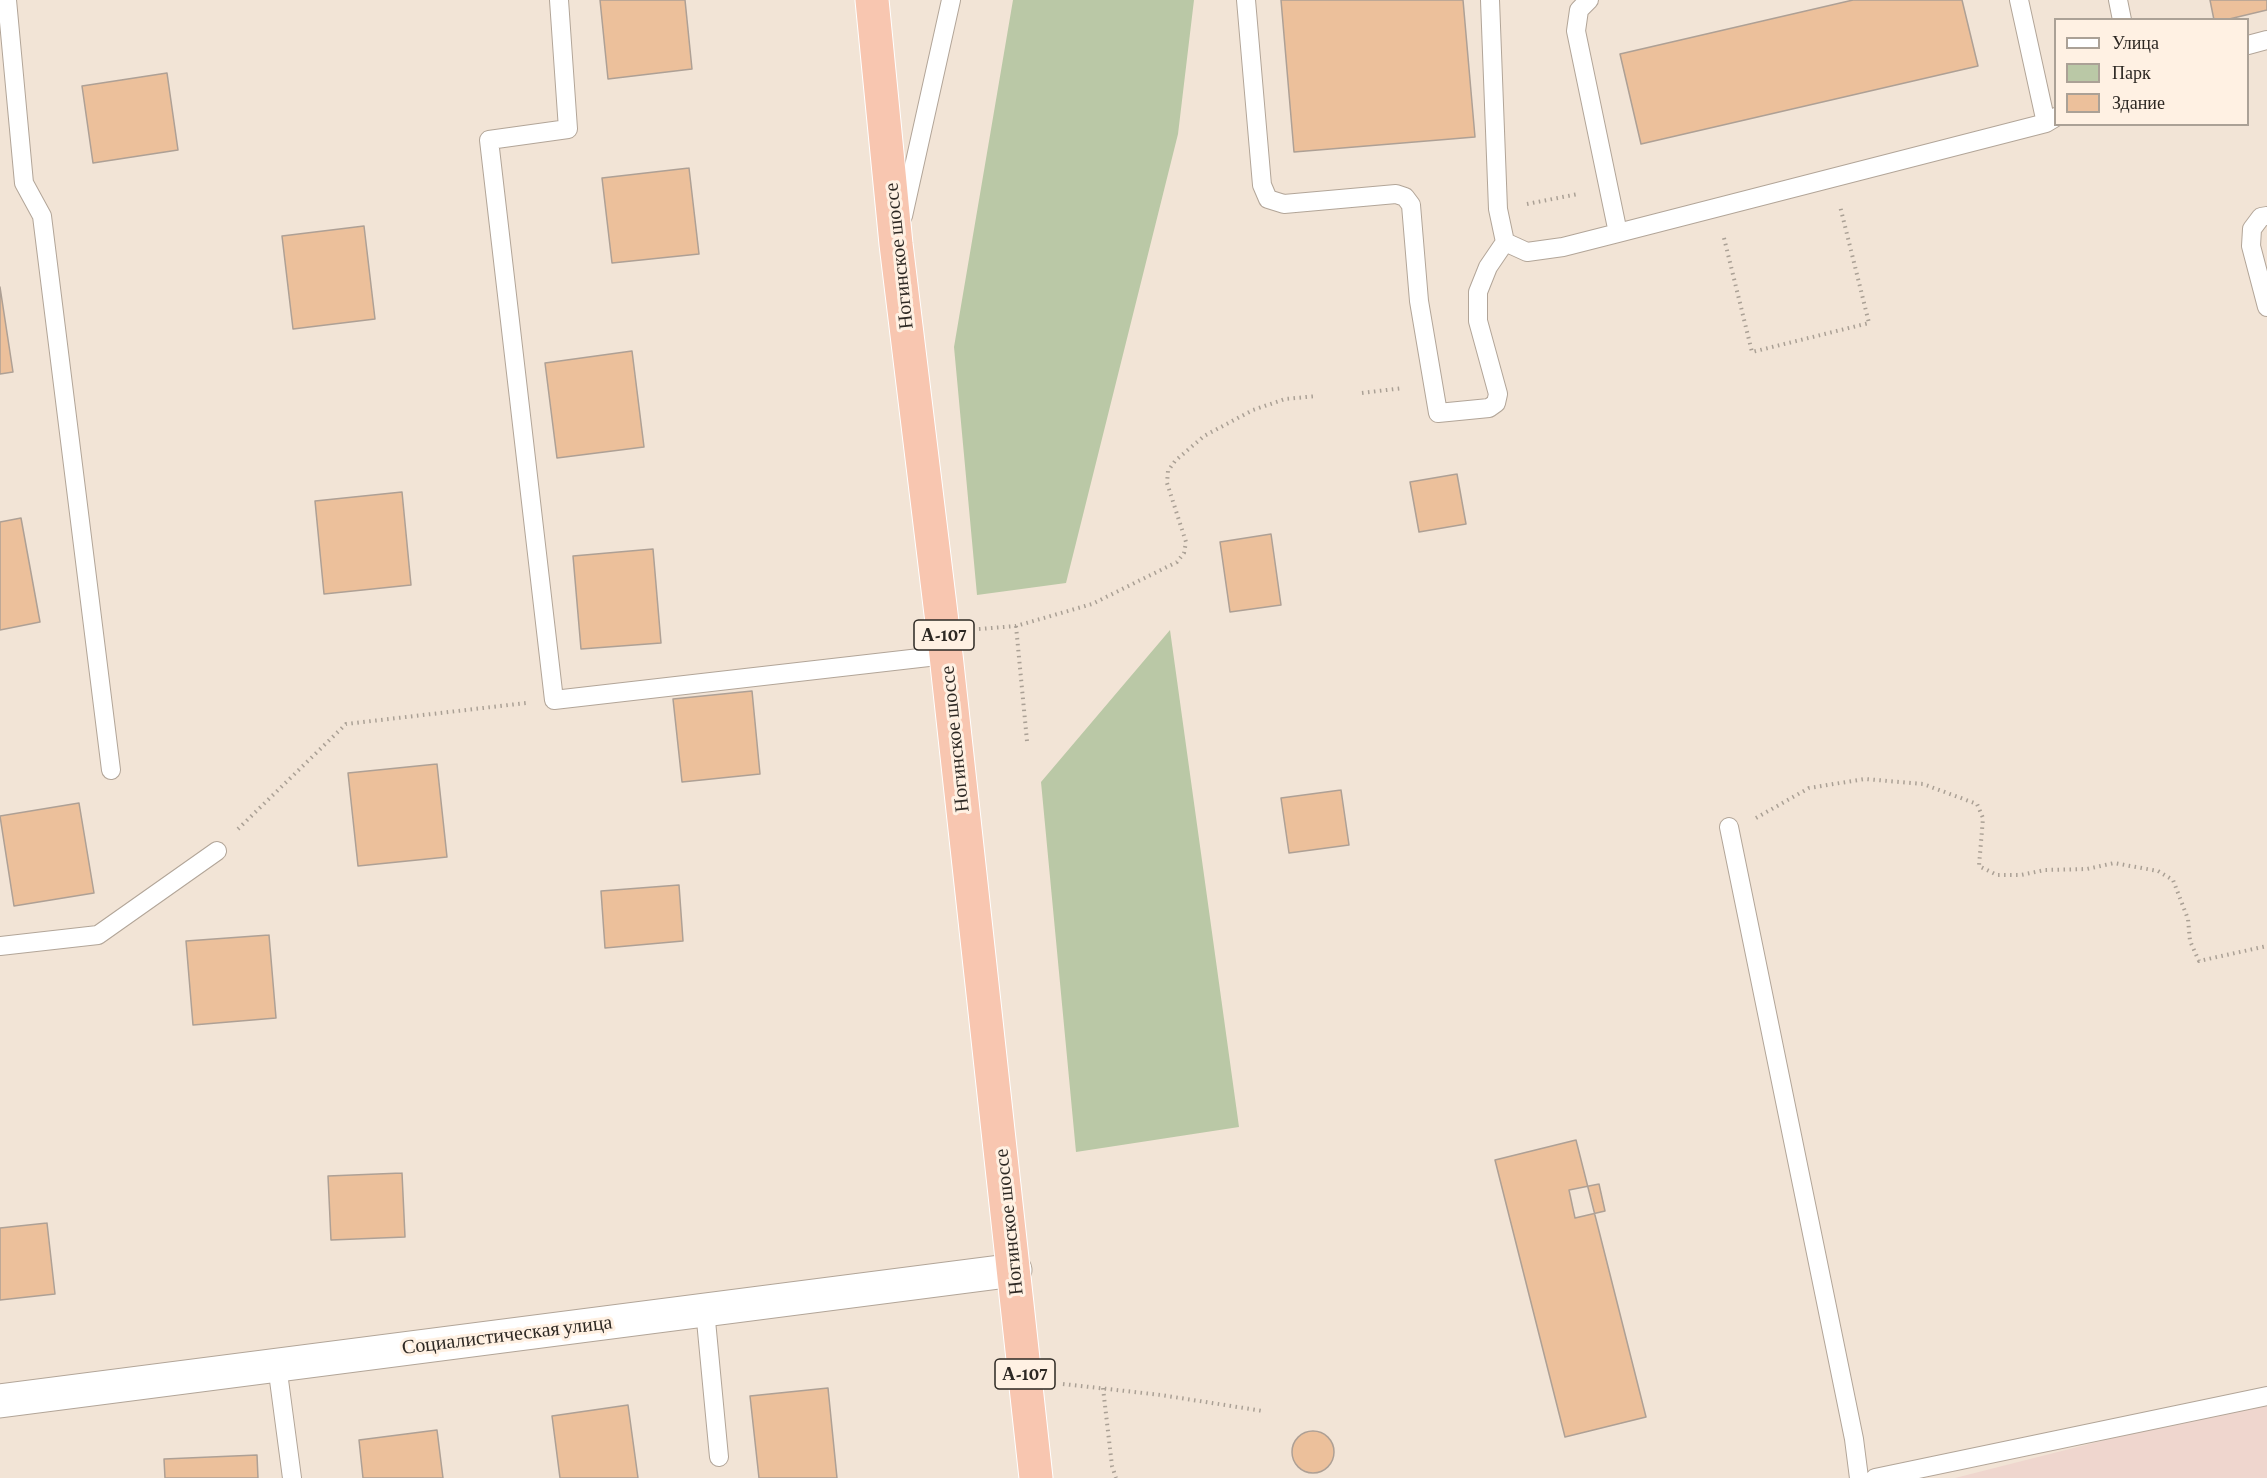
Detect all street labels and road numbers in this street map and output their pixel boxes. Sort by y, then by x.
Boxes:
street label: Ногинское шоссе [879,182,919,330]
road number: А-107 [914,620,974,650]
street label: Ногинское шоссе [935,665,975,813]
street label: Ногинское шоссе [989,1148,1029,1296]
street label: Социалистическая улица [400,1310,614,1360]
road number: А-107 [995,1359,1055,1389]

